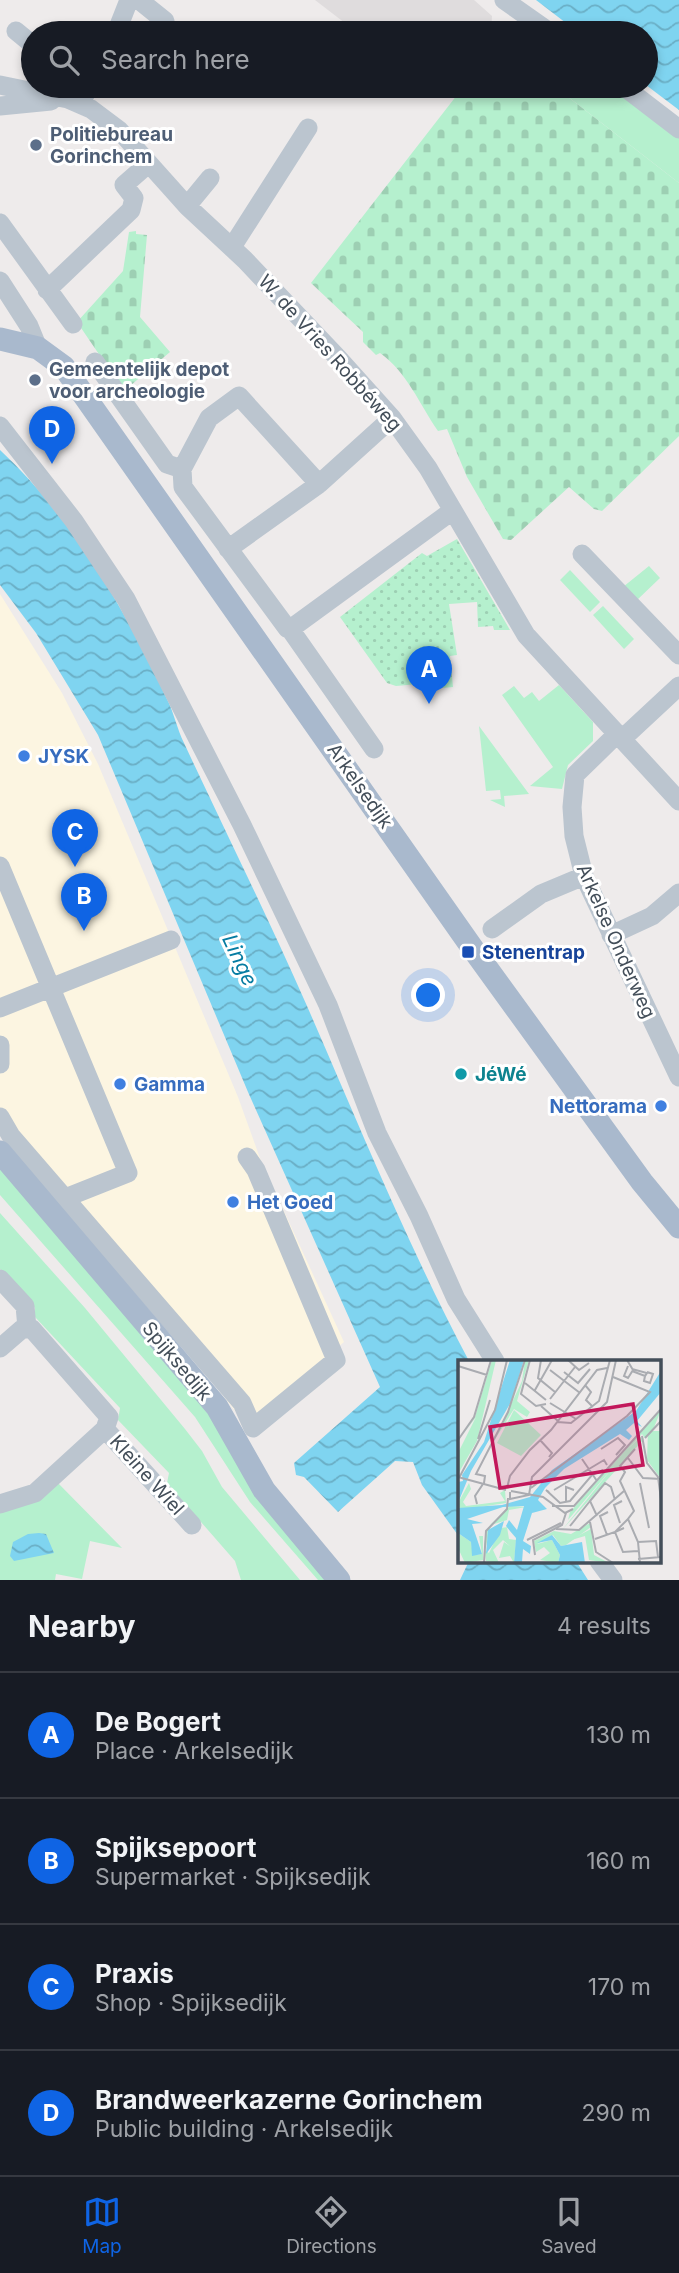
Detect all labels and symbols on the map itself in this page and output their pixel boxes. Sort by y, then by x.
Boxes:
place label: Politiebureau Gorinchem [50,123,173,168]
marker: Politiebureau Gorinchem [28,137,44,153]
street label: W. de Vries Robbéweg [254,270,406,436]
place label: Gemeentelijk depot voor archeologie [49,358,229,403]
marker: Gemeentelijk depot voor archeologie [27,372,43,388]
pin: D [29,406,75,464]
pin: A [406,646,452,704]
street label: Arkelsedijk [322,739,398,833]
place label: JYSK [38,745,89,768]
marker: JYSK [16,748,32,764]
pin: C [52,809,98,867]
street label: Arkelse Onderweg [572,860,660,1022]
pin: B [61,873,107,931]
water label: Linge [217,930,263,990]
place label: Stenentrap [482,941,585,964]
marker: Stenentrap [460,944,476,960]
your location [411,978,445,1012]
place label: JéWé [475,1063,527,1086]
marker: JéWé [453,1066,469,1082]
place label: Gamma [134,1073,205,1096]
marker: Gamma [112,1076,128,1092]
place label: Nettorama [550,1095,647,1118]
marker: Nettorama [653,1098,669,1114]
place label: Het Goed [247,1191,333,1214]
marker: Het Goed [225,1194,241,1210]
street label: Spijksedijk [137,1317,217,1406]
inset map [458,1360,662,1562]
street label: Kleine Wiel [105,1430,189,1520]

